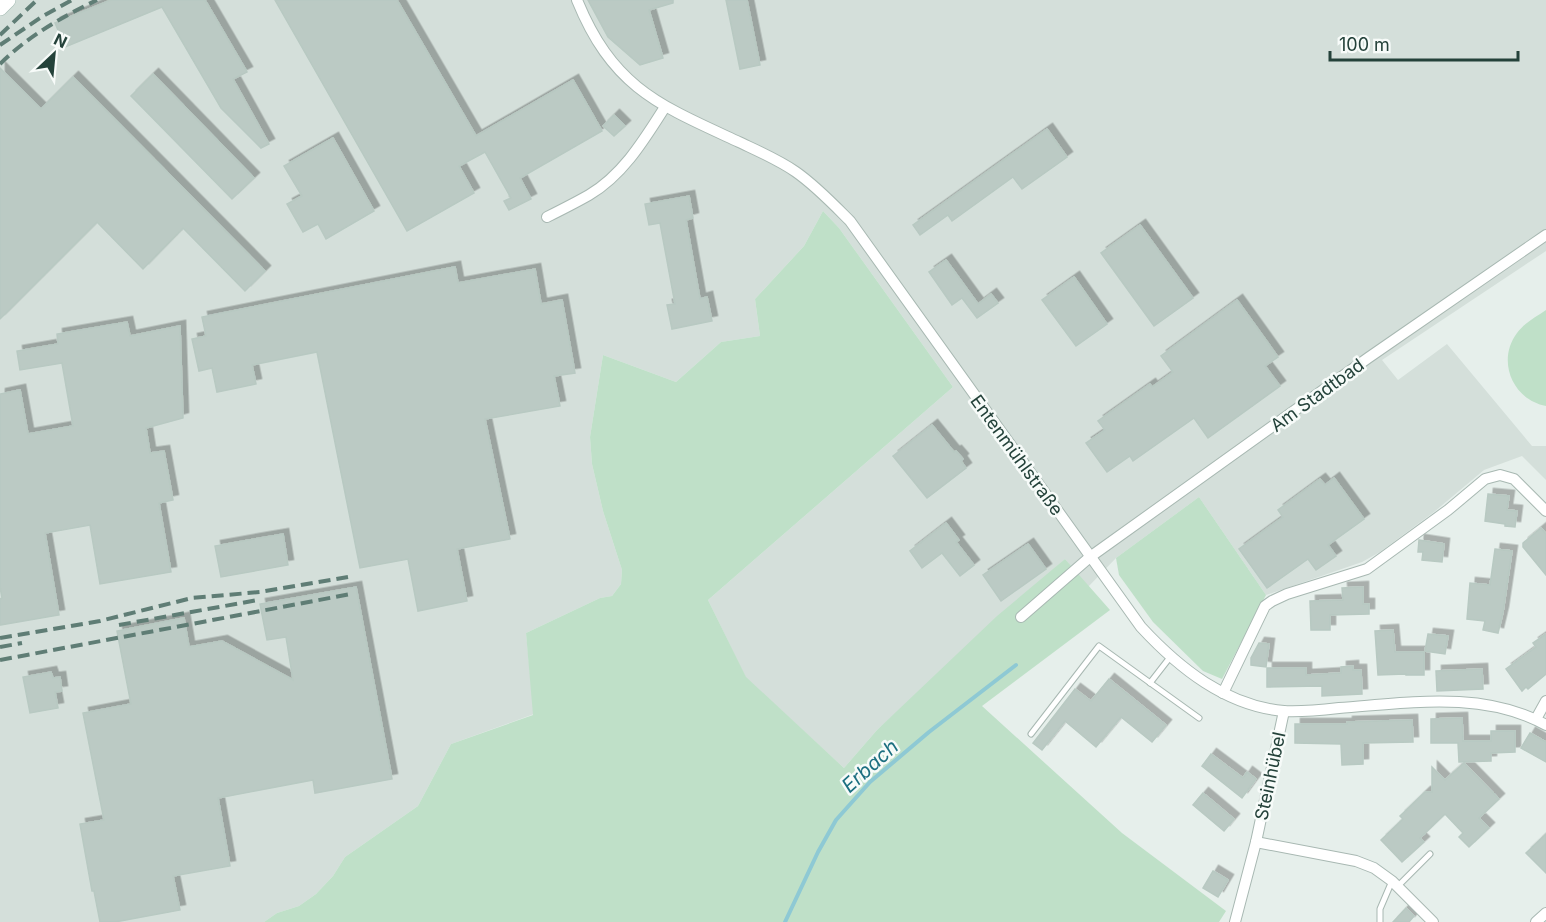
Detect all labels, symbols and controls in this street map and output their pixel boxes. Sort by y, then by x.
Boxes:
north arrow [24,24,84,84]
scale bar [1330,24,1518,62]
text: N [51,29,70,52]
text: 100 m [1339,34,1390,55]
street label: Am Stadtbad [1266,354,1368,436]
street label: Entenmühlstraße [966,391,1068,519]
street label: Steinhübel [1250,730,1290,822]
water label: Erbach [837,734,903,798]

